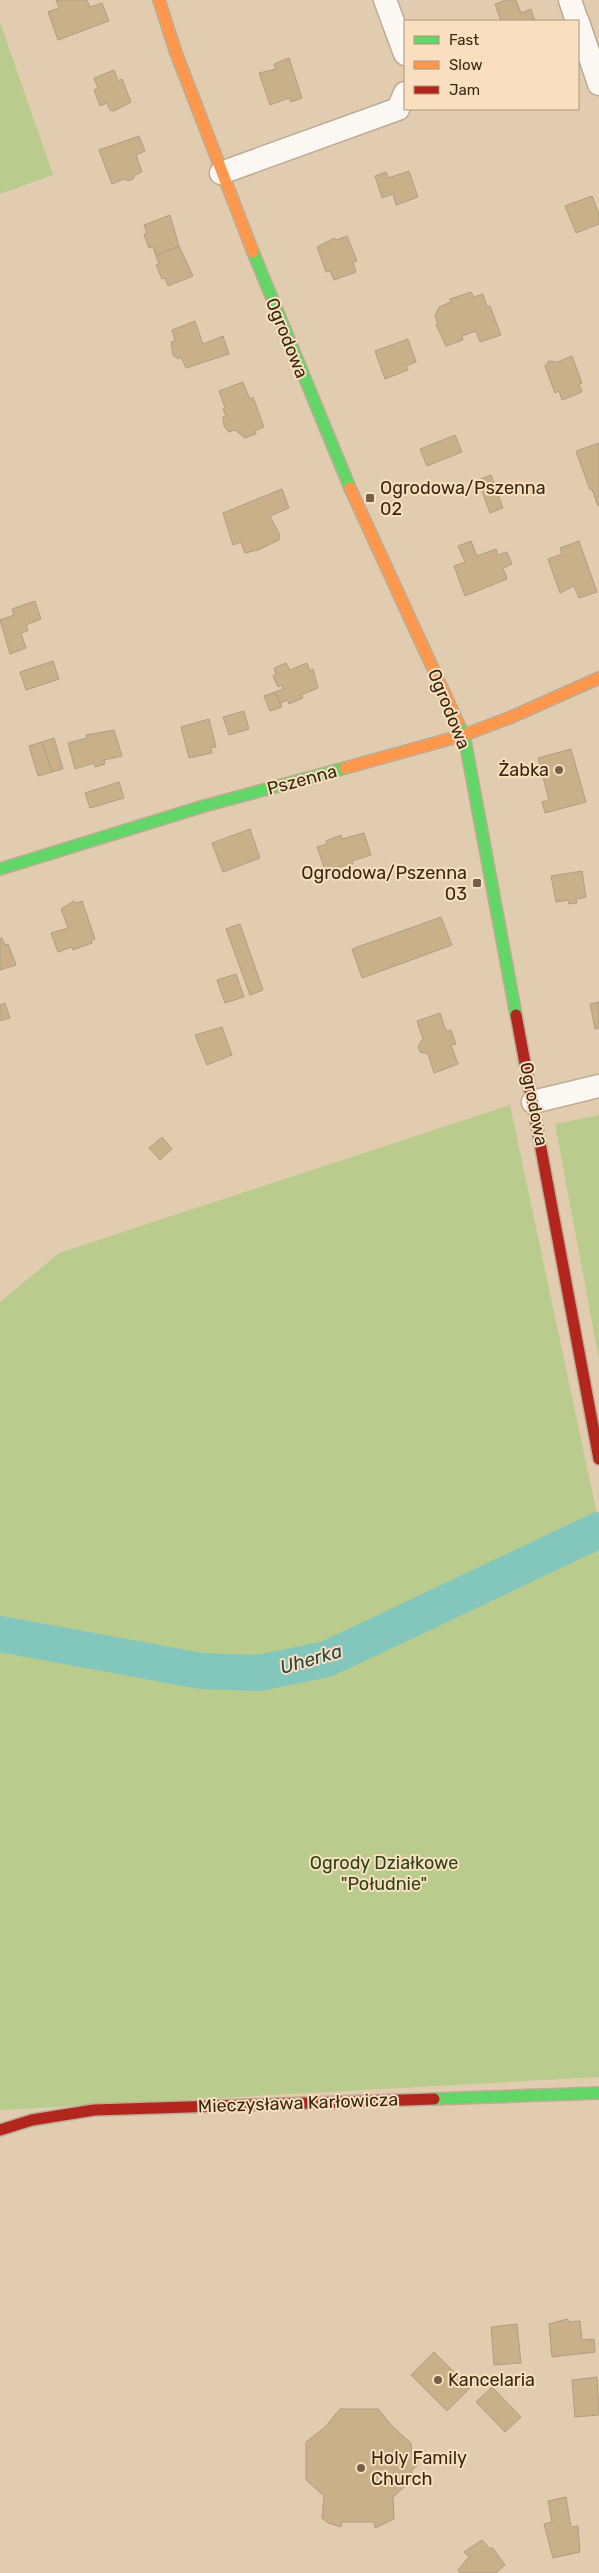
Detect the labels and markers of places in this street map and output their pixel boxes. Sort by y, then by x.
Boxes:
place label: Ogrodowa/Pszenna 02 [380,477,546,520]
marker: Ogrodowa/Pszenna 02 [364,492,376,504]
place label: Żabka [499,759,549,781]
marker: Żabka [553,764,565,776]
place label: Ogrodowa/Pszenna 03 [301,862,467,905]
marker: Ogrodowa/Pszenna 03 [471,877,483,889]
place label: Kancelaria [448,2369,535,2391]
marker: Kancelaria [432,2374,444,2386]
place label: Holy Family Church [371,2447,467,2490]
marker: Holy Family Church [355,2462,367,2474]

